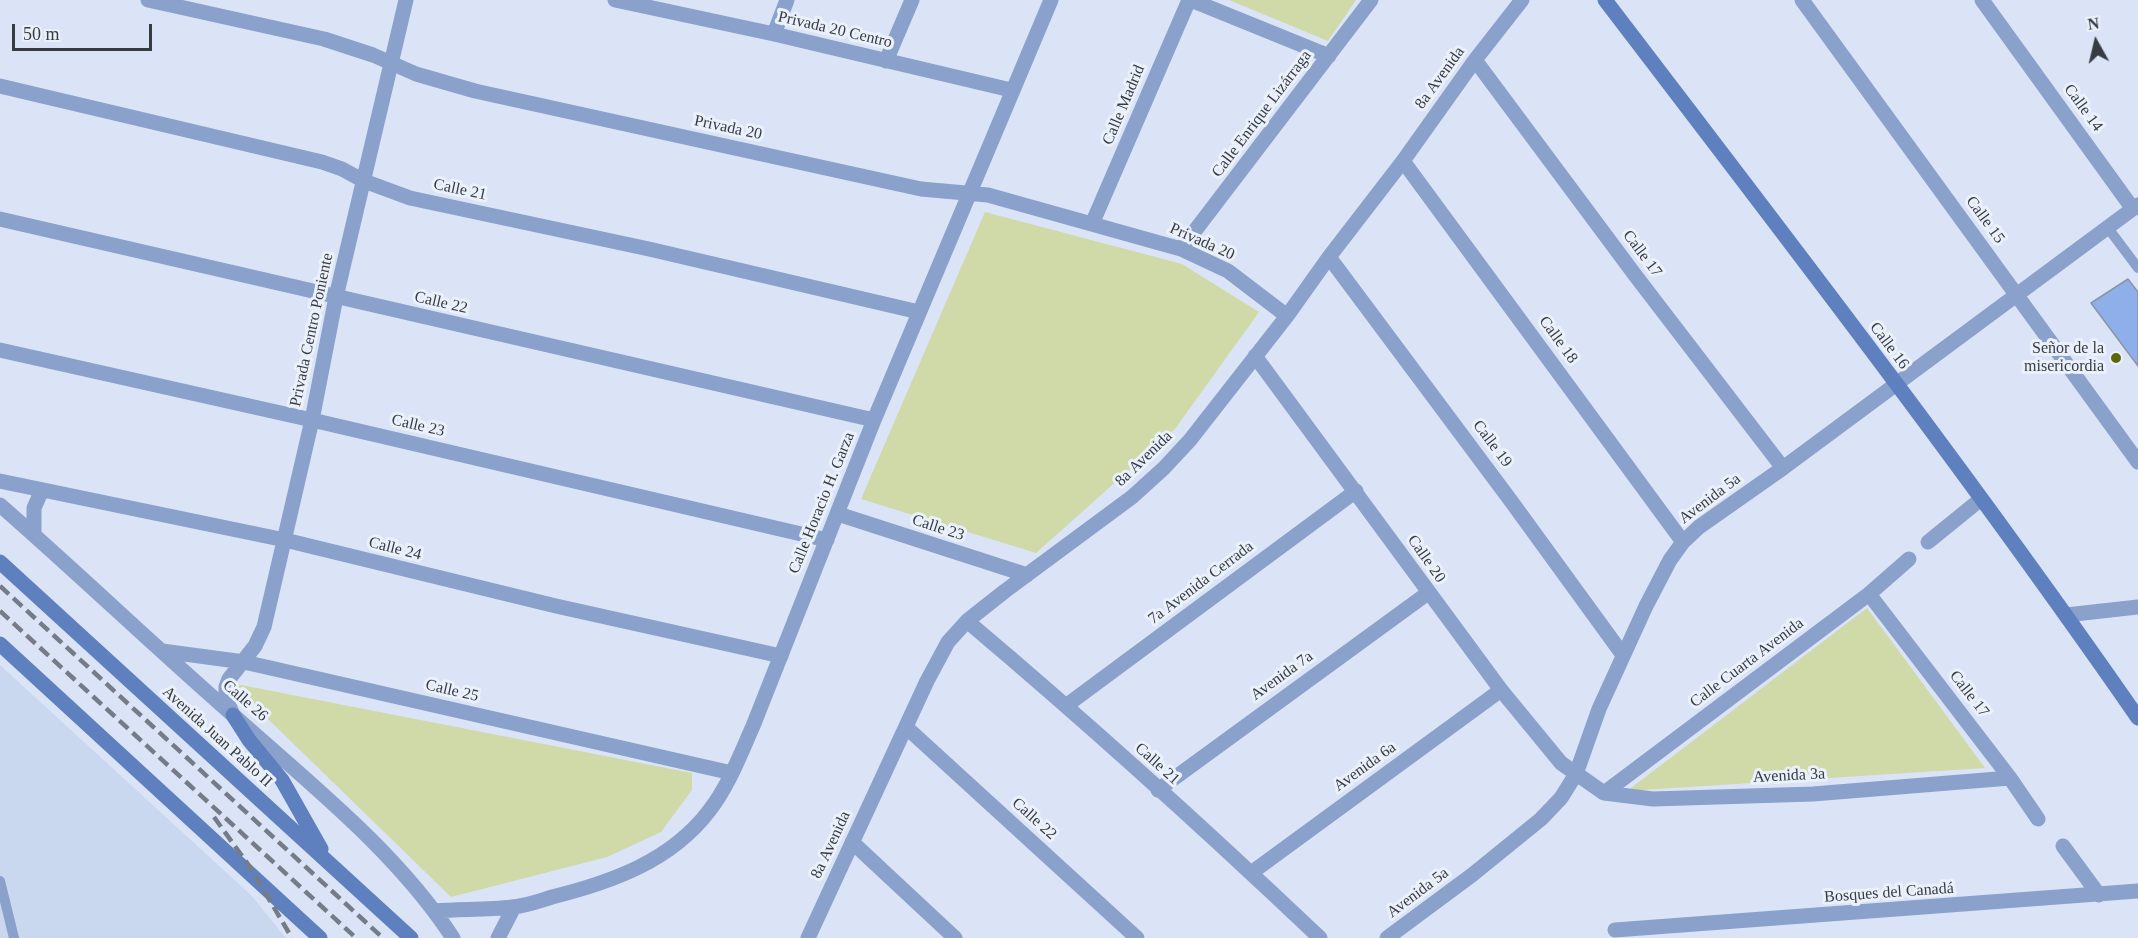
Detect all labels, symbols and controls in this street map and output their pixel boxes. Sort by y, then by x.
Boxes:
street label: Privada 20 Centro [776,8,894,52]
scale bar [15,12,154,50]
north arrow [2066,12,2126,72]
text: N [2087,14,2100,33]
text: 50 m [23,24,60,44]
street label: 8a Avenida [1411,43,1469,113]
street label: Calle Enrique Lizárraga [1208,47,1316,181]
street label: Calle Madrid [1099,62,1149,148]
street label: Calle 14 [2059,81,2107,135]
street label: Privada 20 [692,111,764,145]
street label: Calle 21 [432,175,488,205]
street label: Calle 15 [1961,193,2009,247]
street label: Privada 20 [1167,219,1237,265]
street label: Calle 17 [1618,227,1666,281]
street label: Privada Centro Poniente [286,252,338,408]
street label: Calle 22 [413,288,469,318]
street label: Calle 18 [1534,313,1582,367]
street label: Calle 16 [1865,319,1913,373]
place label: Señor de la misericordia [2024,339,2104,377]
marker: Señor de la misericordia [2109,351,2123,365]
street label: Calle 23 [390,411,446,441]
street label: Calle 19 [1468,417,1516,471]
street label: 8a Avenida [1111,427,1177,491]
street label: Calle Horacio H. Garza [785,429,859,577]
street label: Avenida 5a [1675,470,1745,528]
street label: Calle 23 [909,511,967,545]
street label: Calle 20 [1403,531,1449,587]
street label: Calle 24 [367,533,423,565]
street label: 7a Avenida Cerrada [1145,537,1257,629]
street label: Calle Cuarta Avenida [1686,614,1808,712]
street label: Avenida 7a [1247,647,1317,705]
street label: Calle 17 [1945,667,1993,721]
street label: Calle 26 [218,676,272,726]
street label: Calle 25 [424,676,480,706]
street label: Avenida Juan Pablo II [158,683,276,791]
street label: Avenida 6a [1330,738,1400,796]
street label: Calle 21 [1131,739,1183,789]
street label: Avenida 3a [1752,765,1826,787]
street label: Calle 22 [1008,794,1060,844]
street label: 8a Avenida [807,808,855,882]
street label: Avenida 5a [1383,864,1453,922]
street label: Bosques del Canadá [1824,879,1954,907]

